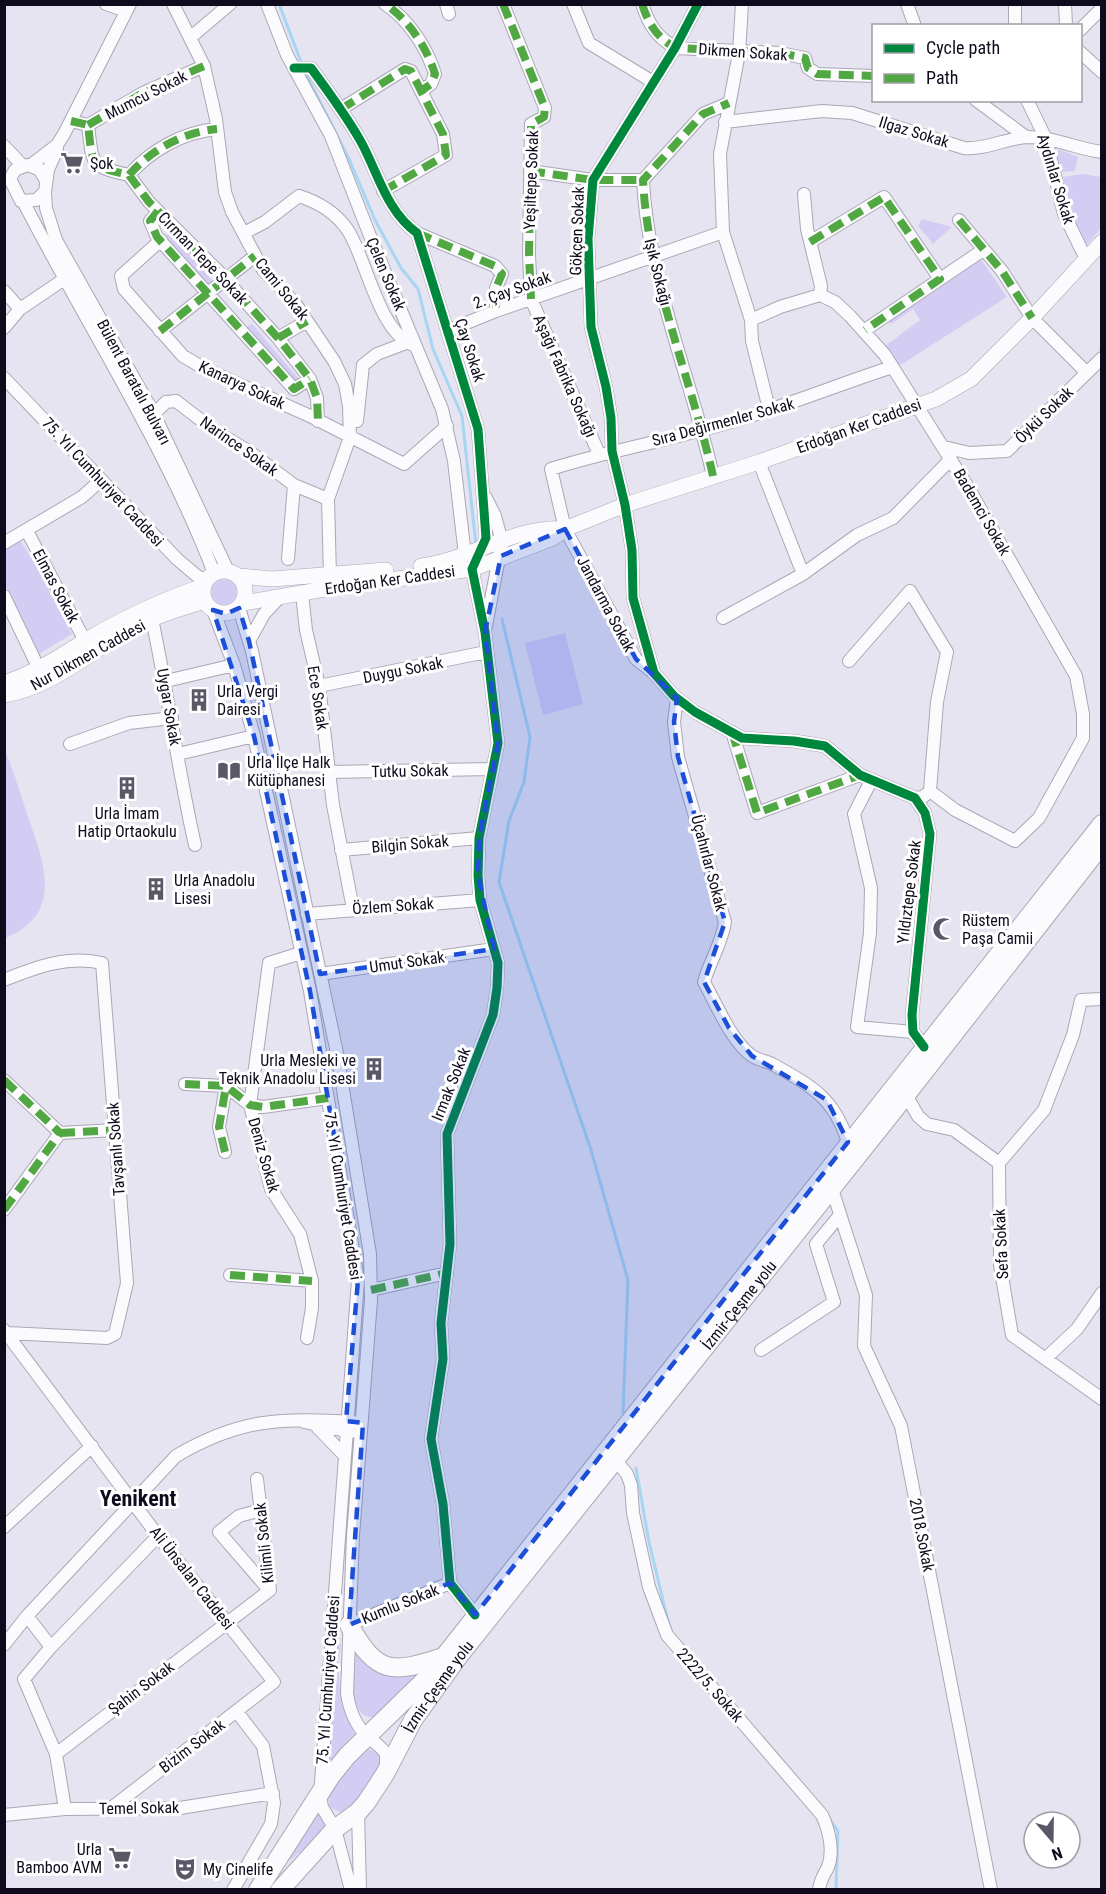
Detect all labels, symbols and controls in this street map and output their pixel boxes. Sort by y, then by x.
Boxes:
legend [872,24,1082,102]
text: Cycle path [926,37,1000,58]
street label: Dikmen Sokak [698,39,789,65]
street label: Mumcu Sokak [102,66,191,124]
text: Path [926,67,959,88]
street label: Ilgaz Sokak [877,112,952,152]
street label: Yeşiltepe Sokak [520,129,542,230]
street label: Aydınlar Sokak [1033,132,1079,227]
supermarket icon: Şok [59,150,85,176]
place label: Şok [90,154,114,173]
street label: Gökçen Sokak [566,185,588,276]
street label: Cırman Tepe Sokak [154,208,252,309]
street label: Çelen Sokak [362,235,410,314]
street label: Işık Sokağı [640,236,676,308]
street label: Cami Sokak [251,254,313,325]
street label: 2. Çay Sokak [471,267,554,313]
street label: Aşağı Fabrika Sokağı [529,312,601,440]
street label: Bülent Baratalı Bulvarı [93,316,175,448]
street label: Çay Sokak [451,316,489,385]
street label: Kanarya Sokak [196,357,289,414]
street label: Öykü Sokak [1011,382,1078,447]
street label: Sıra Değirmenler Sokak [650,394,797,450]
street label: Erdoğan Ker Caddesi [794,395,924,457]
street label: Narince Sokak [196,412,282,480]
street label: 75. Yıl Cumhuriyet Caddesi [38,413,168,551]
street label: Bademci Sokak [950,465,1015,559]
street label: Elmas Sokak [29,546,84,627]
street label: Jandarma Sokak [573,553,640,656]
street label: Erdoğan Ker Caddesi [324,561,456,599]
street label: Nur Dikmen Caddesi [27,616,149,694]
street label: Duygu Sokak [361,653,445,687]
street label: Ece Sokak [304,665,333,732]
street label: Uygar Sokak [153,667,185,748]
place label: Urla Vergi Dairesi [217,682,278,719]
building icon: Urla Vergi Dairesi [186,687,212,713]
place label: Urla İlçe Halk Kütüphanesi [247,753,331,790]
library icon: Urla İlçe Halk Kütüphanesi [216,758,242,784]
street label: Tutku Sokak [371,761,449,781]
building icon: Urla İmam Hatip Ortaokulu [114,775,140,801]
place label: Urla İmam Hatip Ortaokulu [77,804,177,841]
street label: Üçahırlar Sokak [687,813,731,914]
street label: Bilgin Sokak [371,831,450,857]
street label: Yıldıztepe Sokak [893,838,925,945]
place label: Urla Anadolu Lisesi [174,871,255,908]
building icon: Urla Anadolu Lisesi [143,876,169,902]
street label: Özlem Sokak [351,894,435,918]
place label: Rüstem Paşa Camii [962,911,1033,948]
mosque icon: Rüstem Paşa Camii [931,916,957,942]
street label: Umut Sokak [368,947,447,977]
street label: Irmak Sokak [428,1044,475,1124]
place label: Urla Mesleki ve Teknik Anadolu Lisesi [219,1051,356,1088]
building icon: Urla Mesleki ve Teknik Anadolu Lisesi [361,1056,387,1082]
street label: Tavşanlı Sokak [103,1101,129,1197]
street label: 75. Yıl Cumhuriyet Caddesi [320,1111,366,1281]
street label: Deniz Sokak [244,1115,284,1195]
street label: Sefa Sokak [990,1207,1012,1280]
street label: İzmir-Çeşme yolu [697,1256,780,1353]
district label: Yenikent [100,1486,177,1511]
street label: 2018.Sokak [906,1497,939,1574]
street label: Kilimli Sokak [250,1501,278,1584]
street label: Ali Ünsalan Caddesi [146,1523,238,1633]
street label: Kumlu Sokak [359,1580,442,1628]
street label: 75. Yıl Cumhuriyet Caddesi [313,1595,343,1765]
street label: İzmir-Çeşme yolu [399,1637,477,1736]
street label: 2222/5. Sokak [673,1644,748,1726]
street label: Şahin Sokak [104,1657,178,1719]
street label: Bizim Sokak [155,1715,229,1777]
street label: Temel Sokak [99,1798,180,1818]
north arrow [1022,1810,1082,1870]
place label: Urla Bamboo AVM [16,1840,102,1877]
text: N [1049,1843,1065,1864]
supermarket icon: Urla Bamboo AVM [107,1845,133,1871]
theatre icon: My Cinelife [172,1856,198,1882]
place label: My Cinelife [203,1860,273,1879]

